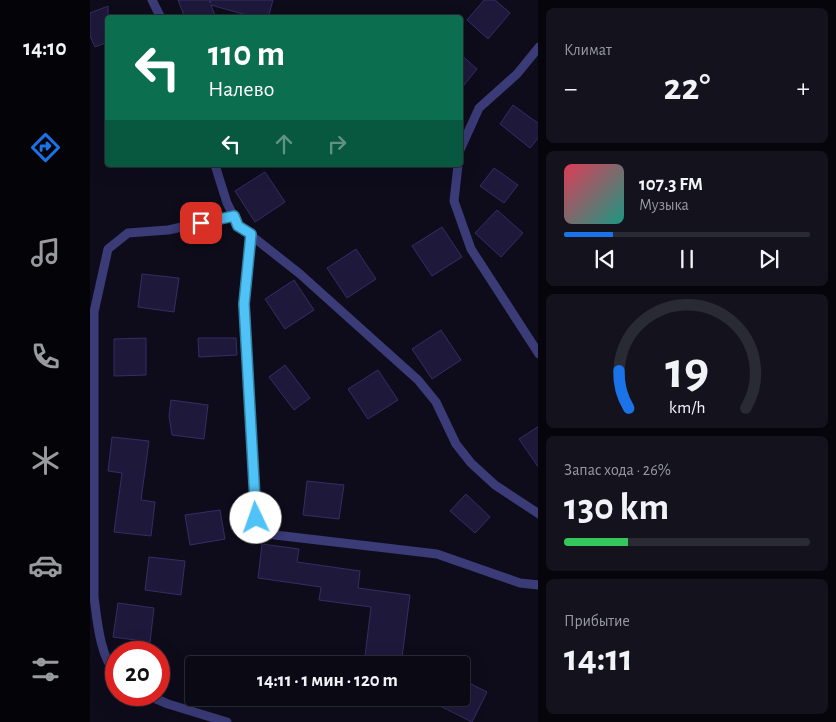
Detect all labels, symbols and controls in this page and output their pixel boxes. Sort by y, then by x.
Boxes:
icon: left [125,35,190,100]
text: 14:10 [23,37,67,59]
text: 110 m [208,37,285,72]
text: Климат [564,42,612,58]
text: 22° [664,69,710,107]
text: − [564,75,577,103]
text: + [797,75,810,103]
text: Налево [208,78,274,100]
icon: directions [28,130,63,165]
icon: left [217,130,245,158]
icon: ahead [270,130,298,158]
icon: right [323,130,351,158]
text: 107.3 FM [639,175,703,194]
text: Музыка [639,197,689,213]
pin [180,202,222,244]
icon: arrive [187,209,215,237]
icon: music [28,235,63,270]
icon: previous [591,245,619,273]
icon: pause [673,245,701,273]
icon: next [755,245,783,273]
icon: phone [28,339,63,374]
text: 19 [665,345,709,397]
text: km/h [669,399,705,417]
icon: climate [28,443,63,478]
text: Запас хода · 26% [564,462,671,478]
text: 130 km [564,489,669,527]
position arrow [229,491,281,543]
icon: car [28,548,63,583]
text: Прибытие [564,613,630,629]
text: 14:11 [564,640,633,678]
speed limit sign: 20 [105,641,170,706]
icon: filters [28,652,63,687]
text: 14:11 · 1 мин · 120 m [257,671,398,690]

